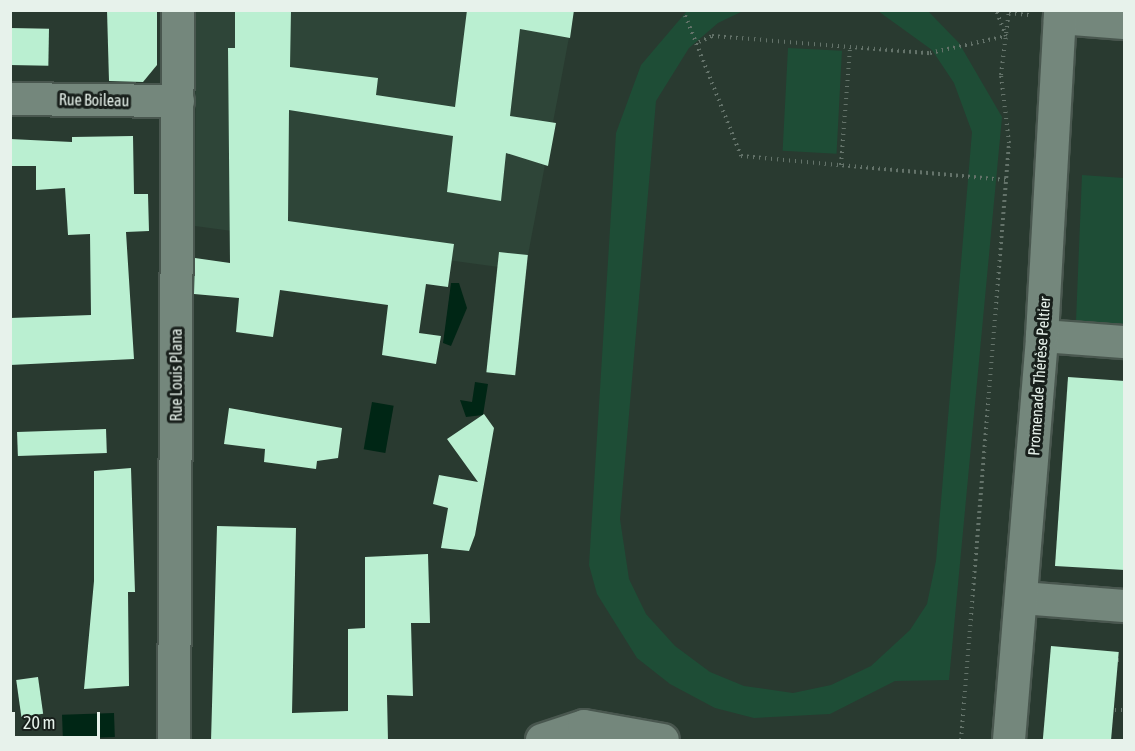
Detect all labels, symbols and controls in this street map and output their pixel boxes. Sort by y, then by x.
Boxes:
street label: Rue Boileau [59,90,129,110]
street label: Promenade Thérèse Peltier [1024,296,1054,456]
street label: Rue Louis Plana [166,329,186,421]
scale bar [15,700,104,738]
text: 20 m [23,712,55,733]

